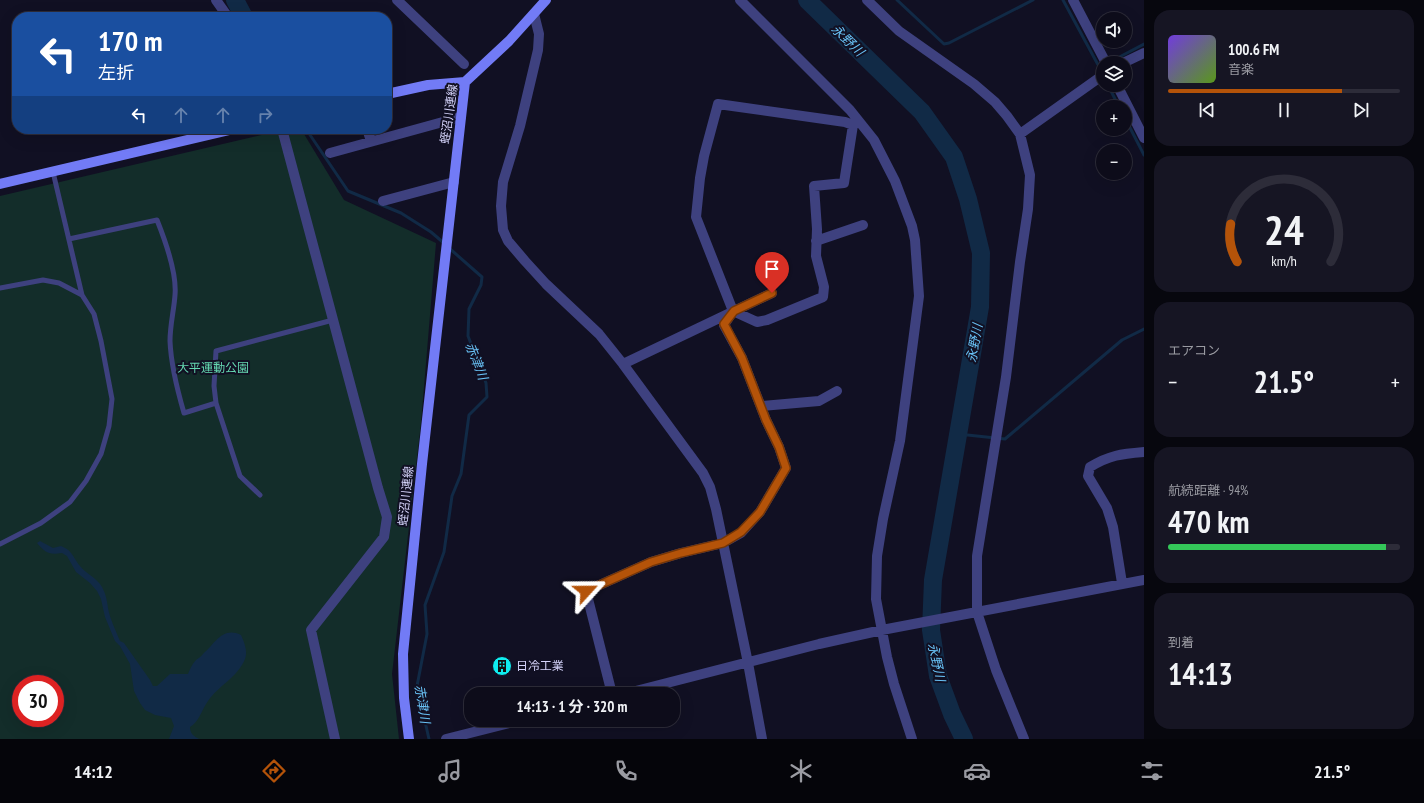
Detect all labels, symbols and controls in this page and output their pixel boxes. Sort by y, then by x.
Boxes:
map controls [1096,12,1132,180]
button: sound [1096,12,1132,48]
water label: 永野川 [828,21,869,61]
text: 170 m [98,22,162,59]
icon: left [32,28,84,80]
text: 100.6 FM [1228,40,1279,59]
button: layers [1096,56,1132,92]
text: 左折 [98,61,134,84]
text: 音楽 [1228,61,1254,78]
street label: 蛭沼川連線 [437,83,460,145]
icon: previous [1196,99,1218,121]
icon: pause [1273,99,1295,121]
icon: next [1350,99,1372,121]
button: + [1096,100,1132,136]
icon: left [128,104,150,126]
icon: ahead [170,104,192,126]
icon: ahead [212,104,234,126]
icon: right [254,104,276,126]
button: − [1096,144,1132,180]
text: 24 [1264,202,1304,255]
text: km/h [1271,250,1297,269]
pin [755,252,789,293]
icon: arrive [761,258,783,280]
water label: 永野川 [963,320,987,364]
water label: 赤津川 [462,340,492,384]
text: エアコン [1168,342,1220,359]
park label: 大平運動公園 [177,360,249,375]
text: 21.5° [1254,362,1314,401]
text: − [1168,368,1177,396]
text: + [1391,368,1400,396]
street label: 蛭沼川連線 [395,465,416,527]
text: 航続距離 · 94% [1168,482,1248,499]
text: 470 km [1168,502,1249,541]
position arrow [565,570,607,612]
text: 到着 [1168,634,1194,651]
water label: 永野川 [924,641,949,685]
text: 14:13 [1168,654,1233,693]
building icon: 日冷工業 [491,655,513,677]
place label: 日冷工業 [516,658,564,673]
speed limit sign: 30 [12,675,64,727]
water label: 赤津川 [411,683,434,727]
text: 14:13 · 1 分 · 320 m [517,697,627,716]
icon: directions [260,757,288,785]
icon: music [436,757,464,785]
icon: phone [612,757,640,785]
icon: climate [787,757,815,785]
icon: car [963,757,991,785]
icon: filters [1138,757,1166,785]
text: 14:12 [74,760,113,783]
text: 21.5° [1314,760,1350,783]

